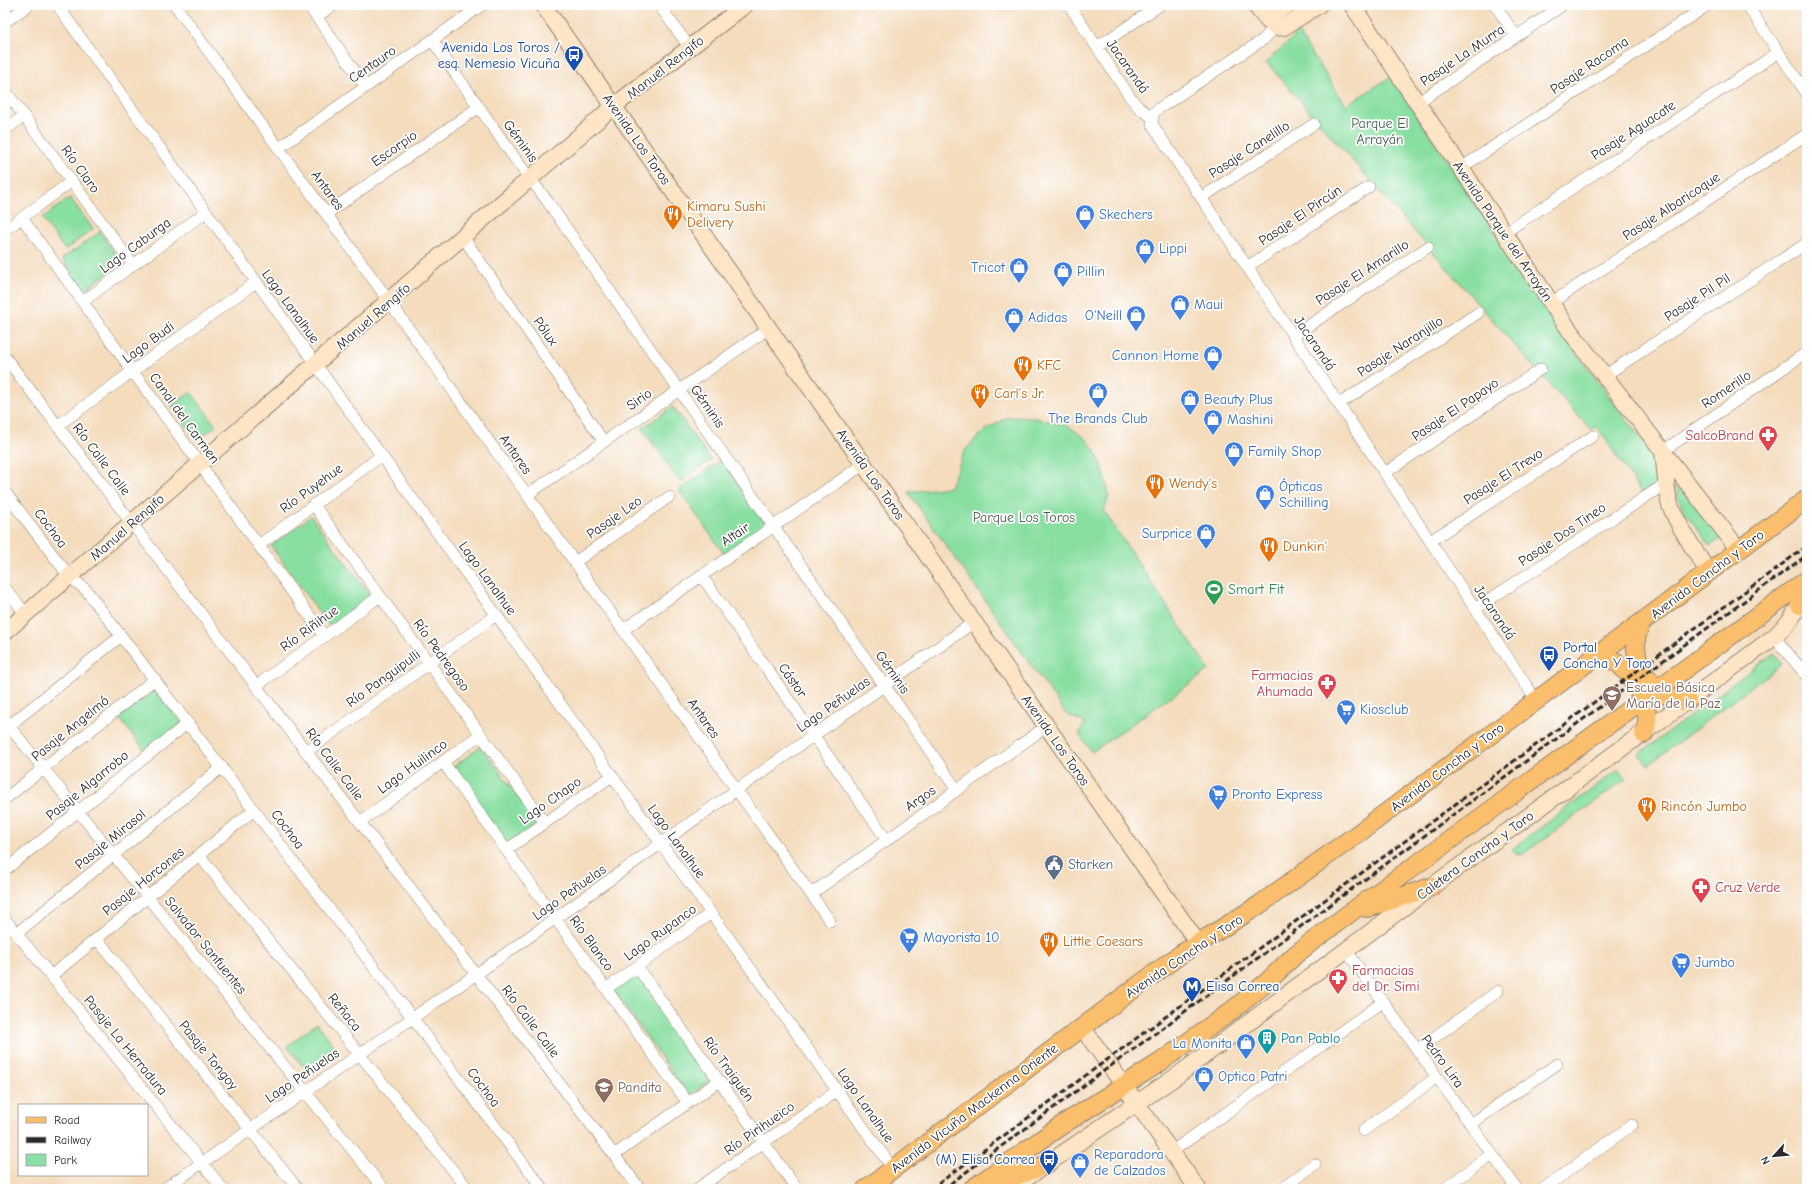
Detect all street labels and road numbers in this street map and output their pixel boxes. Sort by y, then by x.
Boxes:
street label: Pasaje La Murra [1417,21,1508,90]
street label: Manuel Rengifo [623,32,707,103]
street label: Pasaje Racoma [1547,33,1632,98]
street label: Jacarandá [1103,36,1152,97]
street label: Centauro [345,42,399,87]
street label: Avenida Los Toros [599,90,674,188]
street label: Pasaje Aguacate [1588,97,1679,164]
street label: Géminis [499,117,542,166]
street label: Pasaje Canelillo [1206,117,1293,182]
street label: Escorpio [368,127,420,170]
street label: Río Claro [57,142,104,197]
street label: Avenida Parque del Arrayán [1449,158,1556,305]
street label: Antares [308,167,348,214]
street label: Pasaje Albaricoque [1619,169,1723,244]
street label: Pasaje El Pircún [1256,181,1345,249]
street label: Lago Caburga [96,214,174,277]
street label: Pasaje El Amarillo [1312,236,1412,309]
street label: Lago Lanalhue [258,266,323,347]
street label: Pasaje Pil Pil [1661,270,1733,325]
street label: Manuel Rengifo [333,279,414,353]
street label: Pasaje Naranjillo [1354,312,1447,381]
street label: Jacarandá [1290,313,1339,374]
street label: Pólux [530,314,562,349]
street label: Lago Budi [119,318,178,367]
street label: Romerillo [1698,367,1754,412]
street label: Canal del Carmen [146,369,223,467]
street label: Pasaje El Papayo [1409,374,1502,445]
street label: Géminis [687,382,729,431]
street label: Sirio [623,385,655,414]
street label: Río Calle Calle [69,420,134,499]
street label: Avenida Los Toros [833,425,908,523]
street label: Antares [496,431,536,478]
street label: Pasaje El Trevo [1460,444,1546,508]
street label: Río Puyehue [277,460,346,517]
street label: Manuel Rengifo [87,490,168,564]
street label: Pasaje Leo [583,492,645,543]
street label: Pasaje Dos Tineo [1515,499,1609,570]
street label: Cochoa [30,505,71,551]
street label: Altair [718,519,753,550]
street label: Avenida Concha y Toro [1647,526,1767,623]
street label: Lago Lanalhue [455,538,520,619]
street label: Jacarandá [1470,582,1519,643]
street label: Río Riñihue [277,602,342,655]
street label: Río Pedregoso [410,616,474,695]
street label: Río Panguipulli [343,646,424,711]
street label: Géminis [872,648,914,697]
street label: Cástor [775,660,811,701]
street label: Lago Peñuelas [793,673,873,736]
street label: Avenida Los Toros [1018,691,1093,789]
street label: Pasaje Angelmó [28,692,113,765]
street label: Antares [684,695,724,742]
street label: Avenida Concha y Toro [1387,719,1507,816]
street label: Río Calle Calle [302,725,367,804]
street label: Lago Huilinco [374,735,450,797]
street label: Pasaje Algarrobo [43,747,132,824]
street label: Lago Chapo [516,773,585,828]
street label: Argos [902,782,939,815]
street label: Lago Lanalhue [644,801,709,882]
street label: Pasaje Mirasol [71,806,149,873]
street label: Cochoa [267,806,308,852]
street label: Caletera Concha y Toro [1413,807,1537,904]
street label: Pasaje Horcones [99,843,188,919]
street label: Lago Peñuelas [529,861,609,924]
street label: Salvador Sanfuentes [161,893,250,998]
street label: Lago Rupanco [621,900,700,964]
street label: Avenida Concha y Toro [1122,911,1246,1002]
street label: Río Blanco [566,912,617,974]
street label: Río Calle Calle [498,982,563,1061]
street label: Reñaca [324,990,365,1035]
street label: Pasaje La Herradura [80,992,171,1099]
street label: Pasaje Tongoy [175,1017,242,1094]
street label: Pedro Lira [1418,1031,1468,1091]
street label: Río Traiguén [699,1034,758,1105]
street label: Avenida Vicuña Mackenna Oriente [887,1040,1061,1177]
street label: Lago Peñuelas [262,1044,343,1106]
street label: Cochoa [463,1064,504,1110]
street label: Lago Lanalhue [834,1065,898,1146]
street label: Río Pirihueico [721,1098,798,1159]

